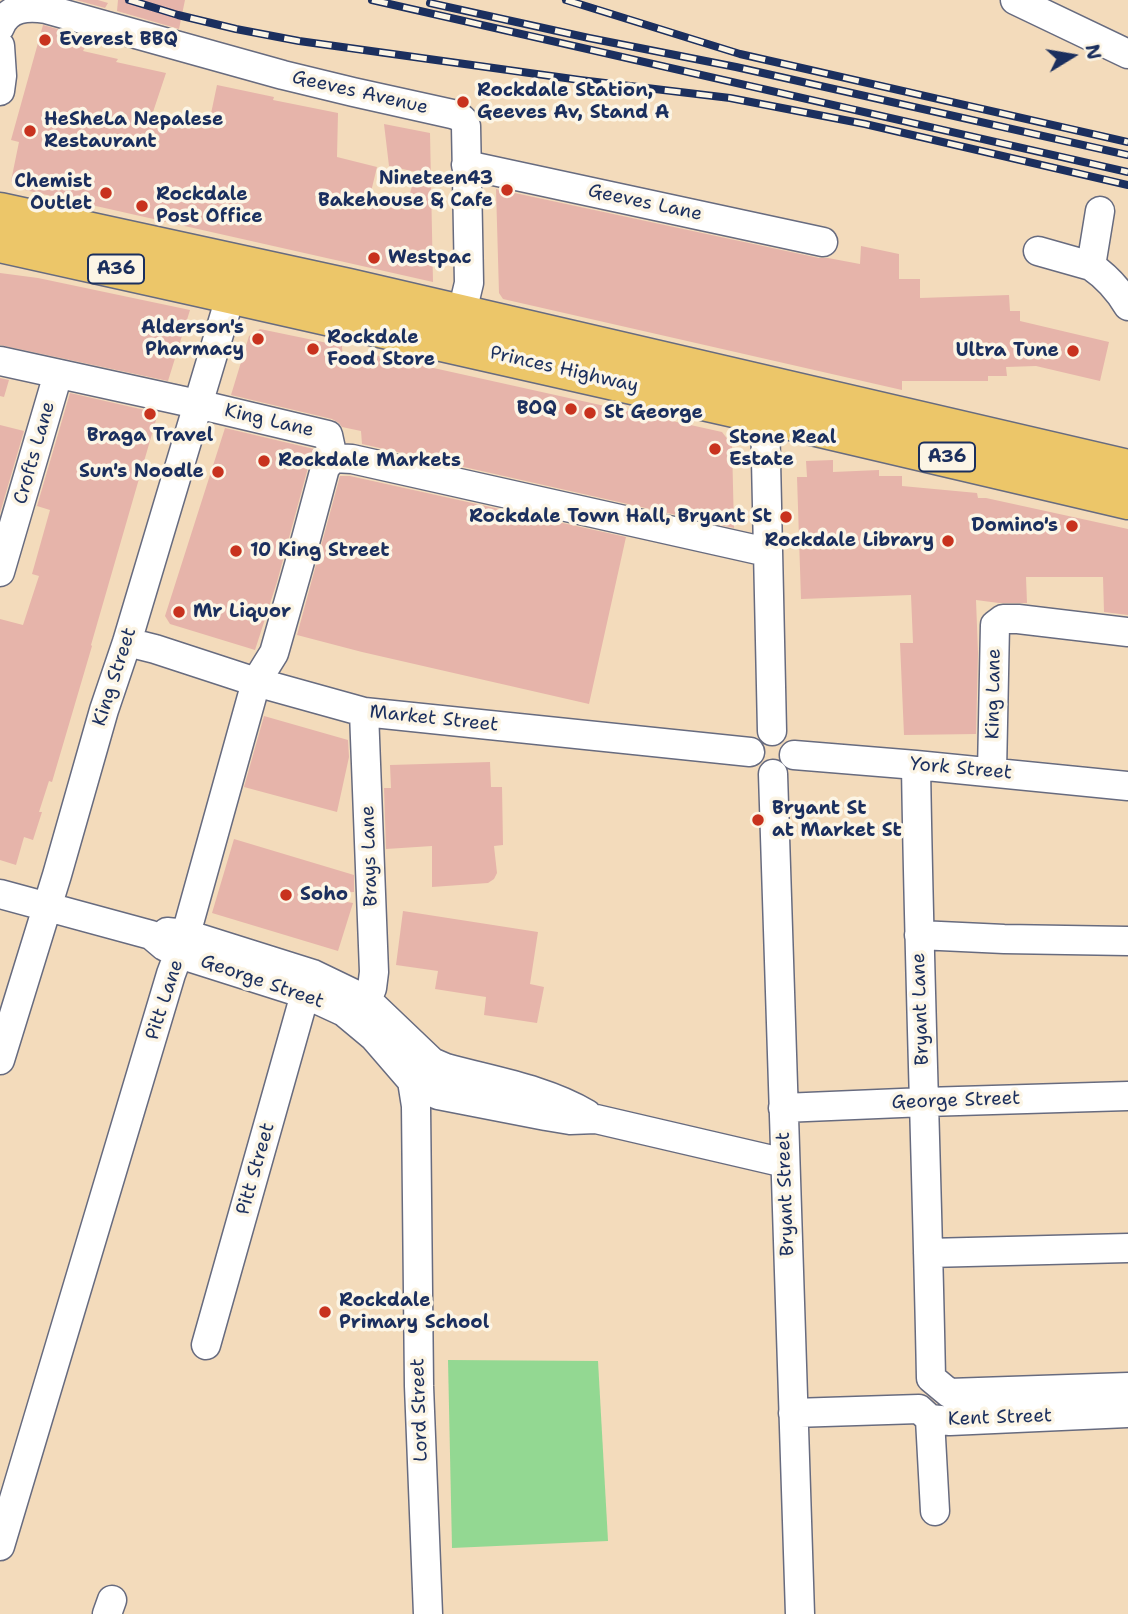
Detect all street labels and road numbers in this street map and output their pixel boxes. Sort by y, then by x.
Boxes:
street label: Geeves Avenue [290,66,430,120]
street label: Geeves Lane [586,180,704,226]
road number: A36 [88,255,144,284]
street label: Princes Highway [488,342,640,398]
street label: Crofts Lane [9,399,61,507]
street label: King Lane [222,400,316,442]
road number: A36 [919,443,975,472]
street label: King Street [88,625,142,729]
street label: King Lane [982,648,1006,740]
street label: Market Street [368,701,500,737]
street label: York Street [909,753,1013,785]
street label: Brays Lane [357,805,383,907]
street label: George Street [197,950,327,1014]
street label: Bryant Lane [908,952,934,1066]
street label: Pitt Lane [141,957,189,1043]
street label: George Street [891,1087,1021,1115]
street label: Pitt Street [232,1120,280,1218]
street label: Bryant Street [772,1132,800,1256]
street label: Lord Street [407,1358,433,1462]
street label: Kent Street [948,1405,1052,1431]

